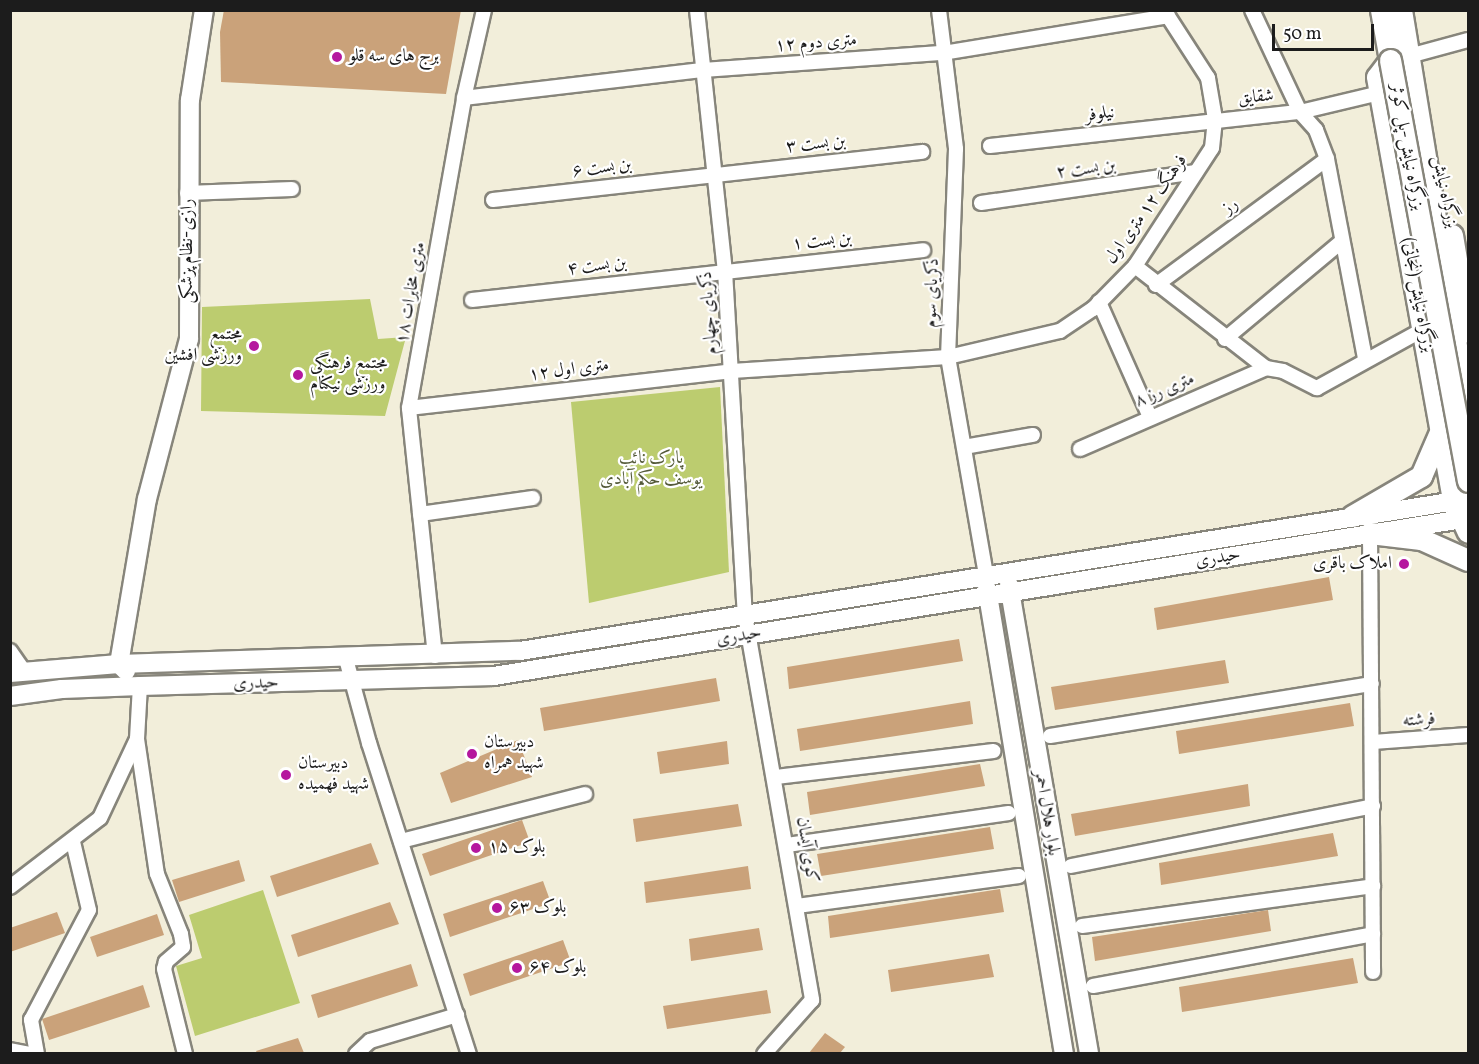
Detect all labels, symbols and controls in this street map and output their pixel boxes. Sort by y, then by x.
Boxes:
scale bar [1275,12,1377,50]
text: 50 m [1283,22,1322,47]
street label: ۱۲ متری دوم [774,30,858,58]
place label: برج های سه قلو [349,46,439,68]
marker: برج های سه قلو [330,50,344,64]
street label: بزرگراه نیایش-پل کوثر [1384,82,1428,212]
street label: شقایق [1238,86,1274,110]
street label: نیلوفر [1084,102,1116,128]
street label: بن بست ۳ [785,131,847,159]
street label: فرهنگ ۱۲ متری اول [1101,151,1193,269]
street label: بزرگراه نیایش [1426,154,1462,230]
street label: بن بست ۶ [571,155,633,183]
street label: بن بست ۲ [1055,155,1117,185]
street label: رز [1219,194,1243,220]
street label: رازی-نظام پزشکی [177,199,199,303]
street label: بن بست ۱ [791,228,853,256]
street label: بزرگراه نیایش (نجاتی) [1396,236,1438,354]
street label: ۱۸ متری مخابرات [392,240,432,346]
street label: بن بست ۴ [566,253,628,281]
street label: ذکریای سوم [921,258,945,328]
street label: ذکریای چهارم [696,271,724,355]
place label: مجتمع ورزشی افشین [164,325,242,368]
marker: مجتمع ورزشی افشین [247,339,261,353]
place label: مجتمع فرهنگی ورزشی نیکنام [310,354,387,397]
street label: ۱۲ متری اول [528,355,610,387]
marker: مجتمع فرهنگی ورزشی نیکنام [291,368,305,382]
street label: ۸ متری رز [1132,369,1198,413]
park label: پارک نائب یوسف حکم آبادی [600,449,702,492]
street label: حیدری [1194,544,1242,574]
place label: املاک باقری [1313,553,1392,575]
marker: املاک باقری [1397,557,1411,571]
street label: حیدری [715,623,763,651]
street label: حیدری [233,673,279,695]
street label: فرشته [1402,709,1436,733]
place label: دبیرستان شهید همراه [484,733,544,776]
marker: دبیرستان شهید همراه [465,747,479,761]
place label: دبیرستان شهید فهمیده [298,754,369,796]
marker: دبیرستان شهید فهمیده [279,768,293,782]
street label: بلوار هلال احمر [1029,769,1063,857]
street label: کوی آیسان [790,815,822,885]
place label: بلوک ۱۵ [488,837,545,859]
marker: بلوک ۱۵ [469,841,483,855]
place label: بلوک ۶۳ [509,897,566,919]
marker: بلوک ۶۳ [490,901,504,915]
place label: بلوک ۶۴ [529,957,586,979]
marker: بلوک ۶۴ [510,961,524,975]

